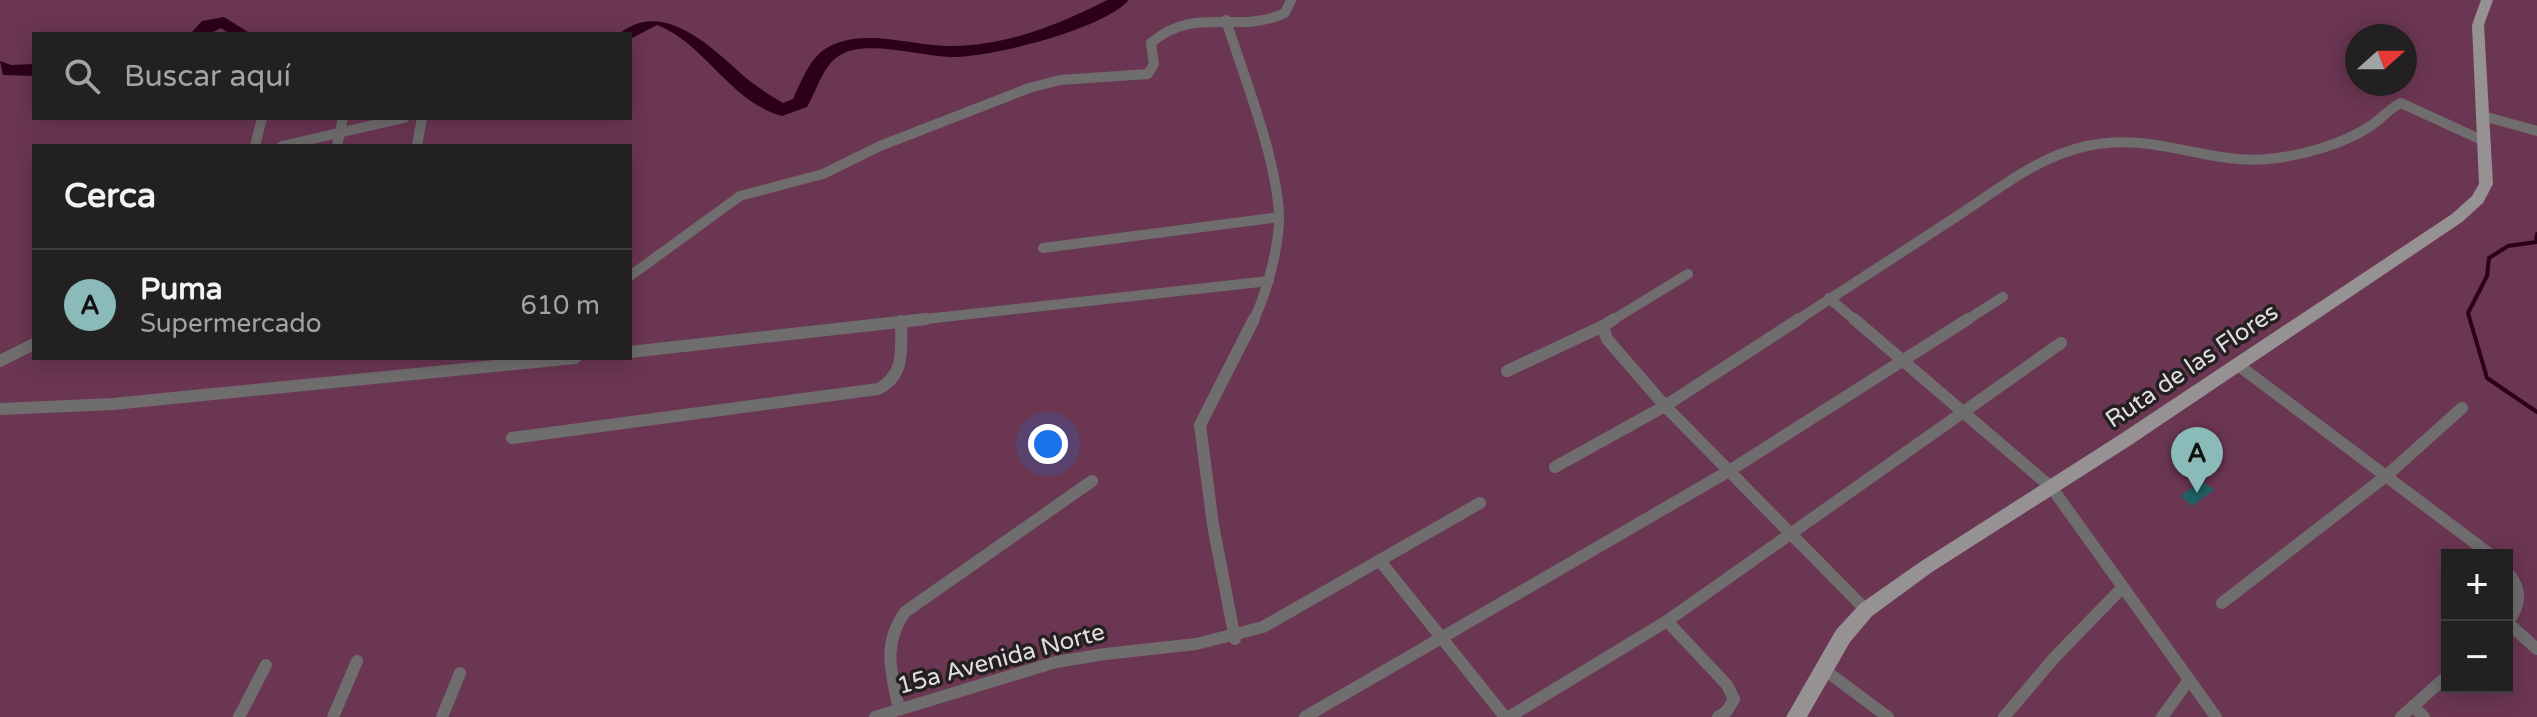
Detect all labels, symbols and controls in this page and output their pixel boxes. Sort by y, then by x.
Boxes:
north arrow [2345,24,2417,96]
search box [32,32,632,120]
icon: search [60,54,104,98]
text: Buscar aquí [124,58,291,95]
text: Cerca [64,176,156,217]
text: Puma [140,271,223,308]
text: A [80,290,100,321]
text: 610 m [520,290,600,321]
street label: Ruta de las Flores [2100,298,2284,434]
text: Supermercado [140,308,322,339]
your location [1028,424,1068,464]
pin: A [2171,427,2223,493]
map controls [2441,549,2513,693]
button: + [2441,549,2513,621]
street label: 15a Avenida Norte [894,617,1108,701]
button: − [2441,621,2513,693]

